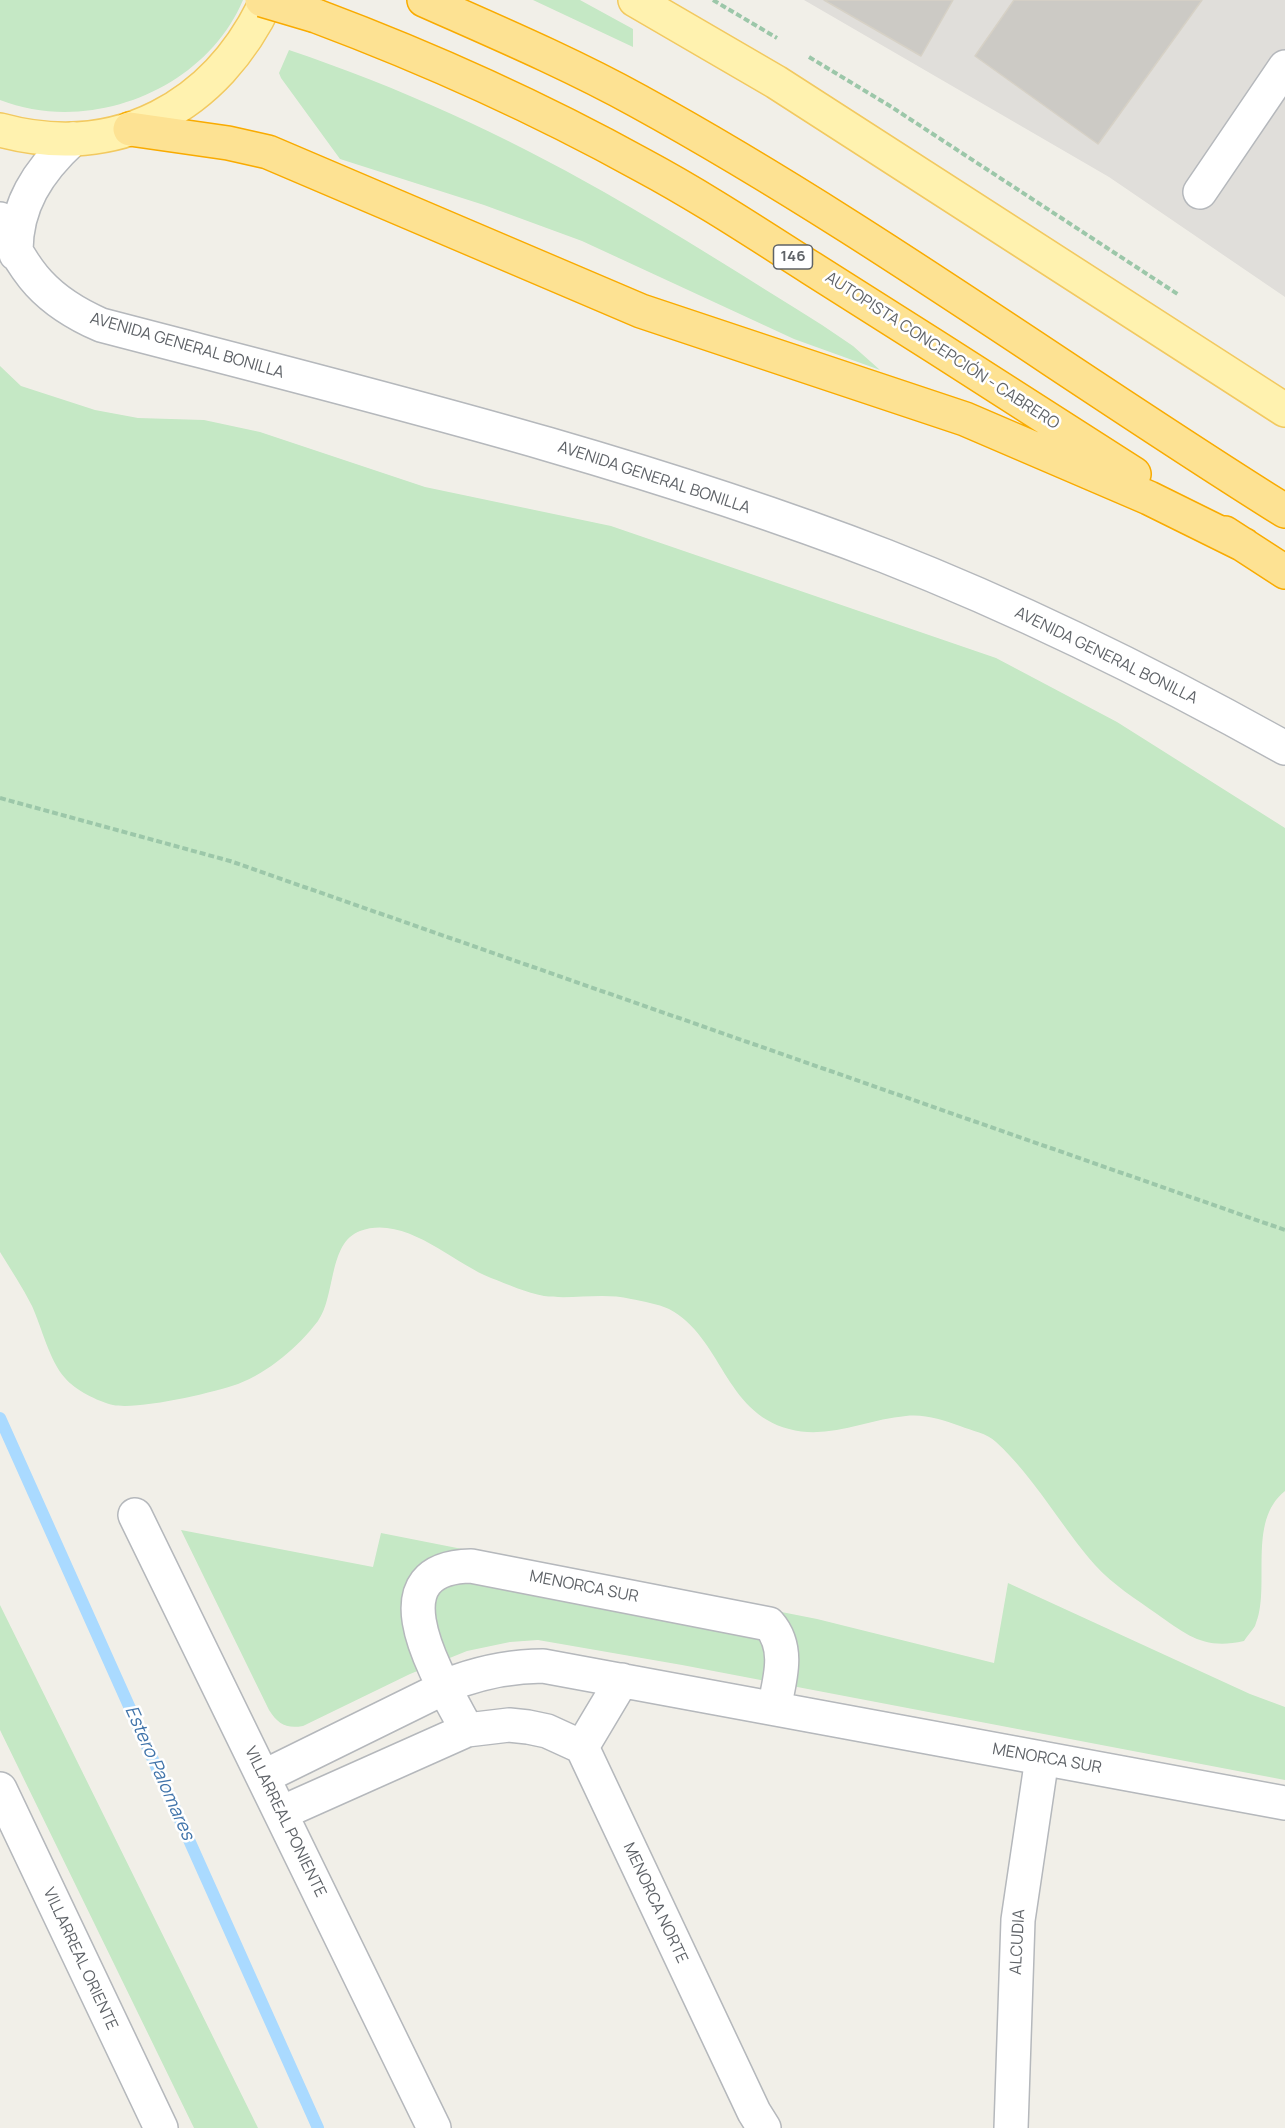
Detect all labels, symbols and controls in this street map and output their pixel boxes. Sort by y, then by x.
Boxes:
road number: 146 [774,245,812,269]
street label: AUTOPISTA CONCEPCIÓN - CABRERO [821,268,1063,434]
street label: AVENIDA GENERAL BONILLA [88,309,286,383]
street label: AVENIDA GENERAL BONILLA [556,438,752,518]
street label: AVENIDA GENERAL BONILLA [1012,603,1200,709]
street label: MENORCA SUR [528,1567,640,1607]
water label: Estero Palomares [120,1703,198,1843]
street label: MENORCA SUR [991,1740,1103,1778]
street label: VILLARREAL PONIENTE [240,1743,330,1901]
street label: MENORCA NORTE [619,1840,691,1966]
street label: VILLARREAL ORIENTE [39,1885,121,2033]
street label: ALCUDIA [1007,1909,1029,1975]

